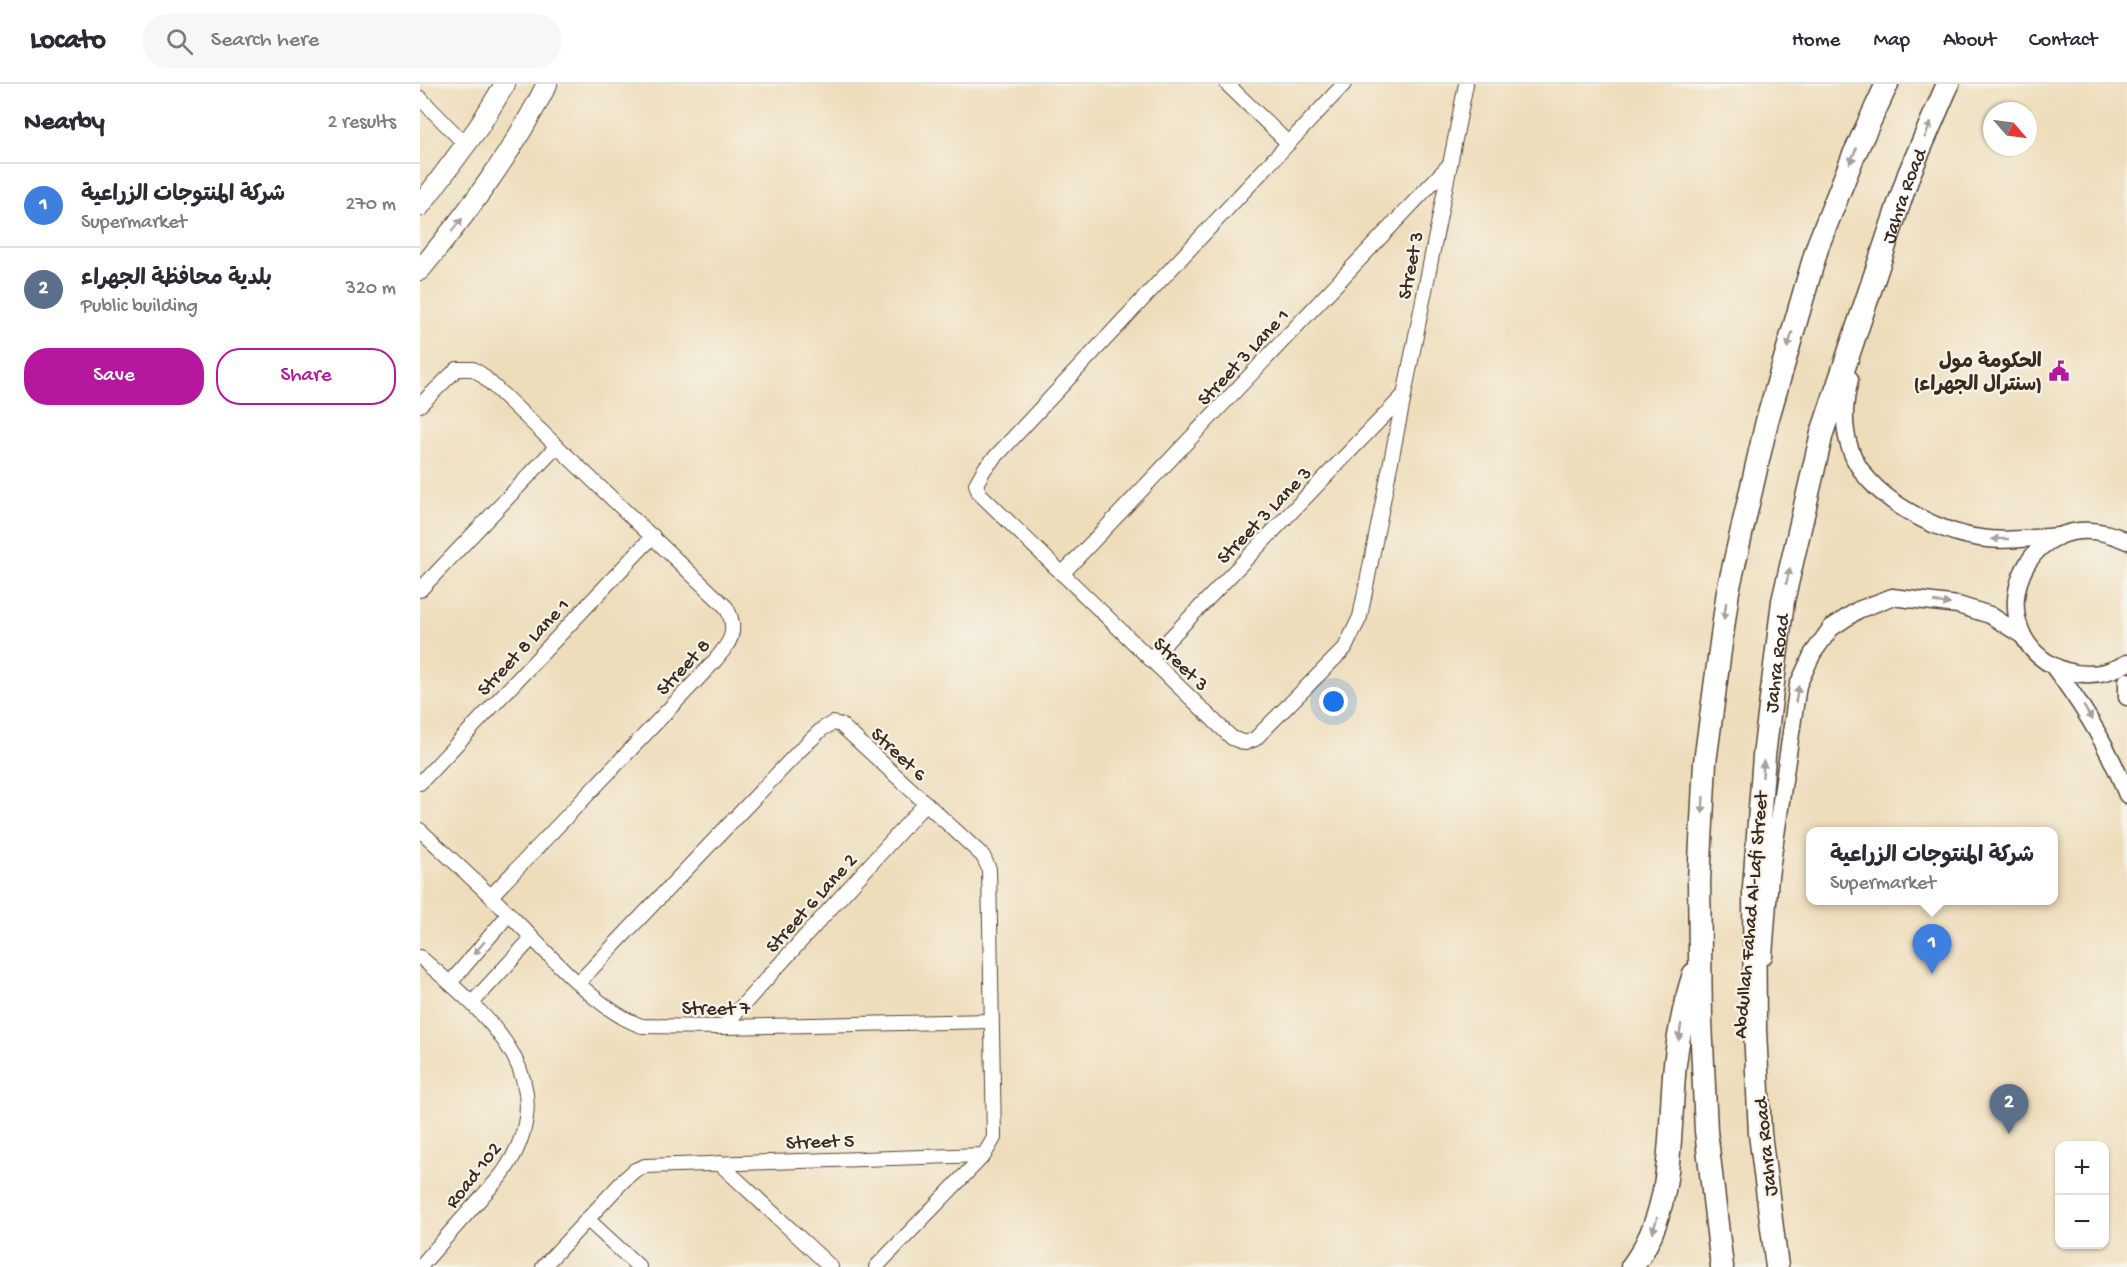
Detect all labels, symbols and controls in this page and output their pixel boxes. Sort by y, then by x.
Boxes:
search box [142,14,562,68]
text: Locato [30,25,106,58]
icon: search [163,25,196,58]
text: Search here [211,28,319,54]
text: Home [1792,29,1840,54]
text: Map [1873,29,1910,54]
text: About [1943,29,1996,54]
text: Contact [2029,29,2097,54]
north arrow [1983,102,2037,156]
text: Nearby [24,108,105,139]
text: 2 results [327,112,396,135]
one-way arrow [1924,121,1933,139]
street label: Jahra Road [1878,144,1934,247]
one-way arrow [1848,147,1858,165]
text: شركة المنتوجات الزراعية [81,183,285,209]
text: 1 [39,194,48,217]
text: 270 m [346,194,396,217]
text: Supermarket [81,212,187,235]
one-way arrow [451,217,464,233]
street label: Street 3 [1395,230,1430,301]
text: بلدية محافظة الجهراء [81,267,272,293]
text: 2 [39,278,48,301]
text: 320 m [346,278,396,301]
text: Public building [81,296,198,319]
street label: Street 3 Lane 1 [1194,305,1295,412]
one-way arrow [1785,331,1794,349]
button: Save [24,348,204,405]
button: Share [216,348,396,405]
place label: الحكومة مول (سنترال الجهراء) [1914,351,2042,398]
public building icon: الحكومة مول (سنترال الجهراء) [2047,359,2071,383]
street label: Street 3 Lane 3 [1213,463,1318,570]
one-way arrow [1991,534,2010,544]
one-way arrow [1784,567,1794,585]
street label: Street 8 Lane 1 [474,595,576,702]
one-way arrow [1933,598,1952,607]
one-way arrow [1720,602,1730,621]
street label: Jahra Road [1761,611,1797,714]
street label: Street 3 [1147,633,1212,698]
street label: Street 8 [653,635,717,701]
one-way arrow [1793,684,1802,703]
your location [1319,687,1348,716]
one-way arrow [2082,705,2093,721]
street label: Street 6 [865,724,931,788]
one-way arrow [1758,759,1767,778]
street label: Abdullah Fahad Al-Lafi Street [1730,789,1775,1040]
one-way arrow [1699,795,1708,814]
popup [1806,827,2058,905]
text: شركة المنتوجات الزراعية [1830,844,2034,870]
street label: Street 6 Lane 2 [762,850,863,959]
text: Supermarket [1830,873,1936,896]
pin: 1 [1912,924,1952,974]
one-way arrow [473,940,486,956]
street label: Street 7 [682,999,751,1022]
one-way arrow [1675,1022,1684,1041]
pin: 2 [1990,1084,2028,1134]
street label: Jahra Road [1751,1094,1784,1197]
street label: Street 5 [785,1131,855,1156]
street label: Road 102 [442,1138,508,1214]
map controls [2055,1141,2109,1249]
button: + [2055,1141,2109,1195]
button: − [2055,1195,2109,1249]
one-way arrow [1650,1216,1659,1234]

